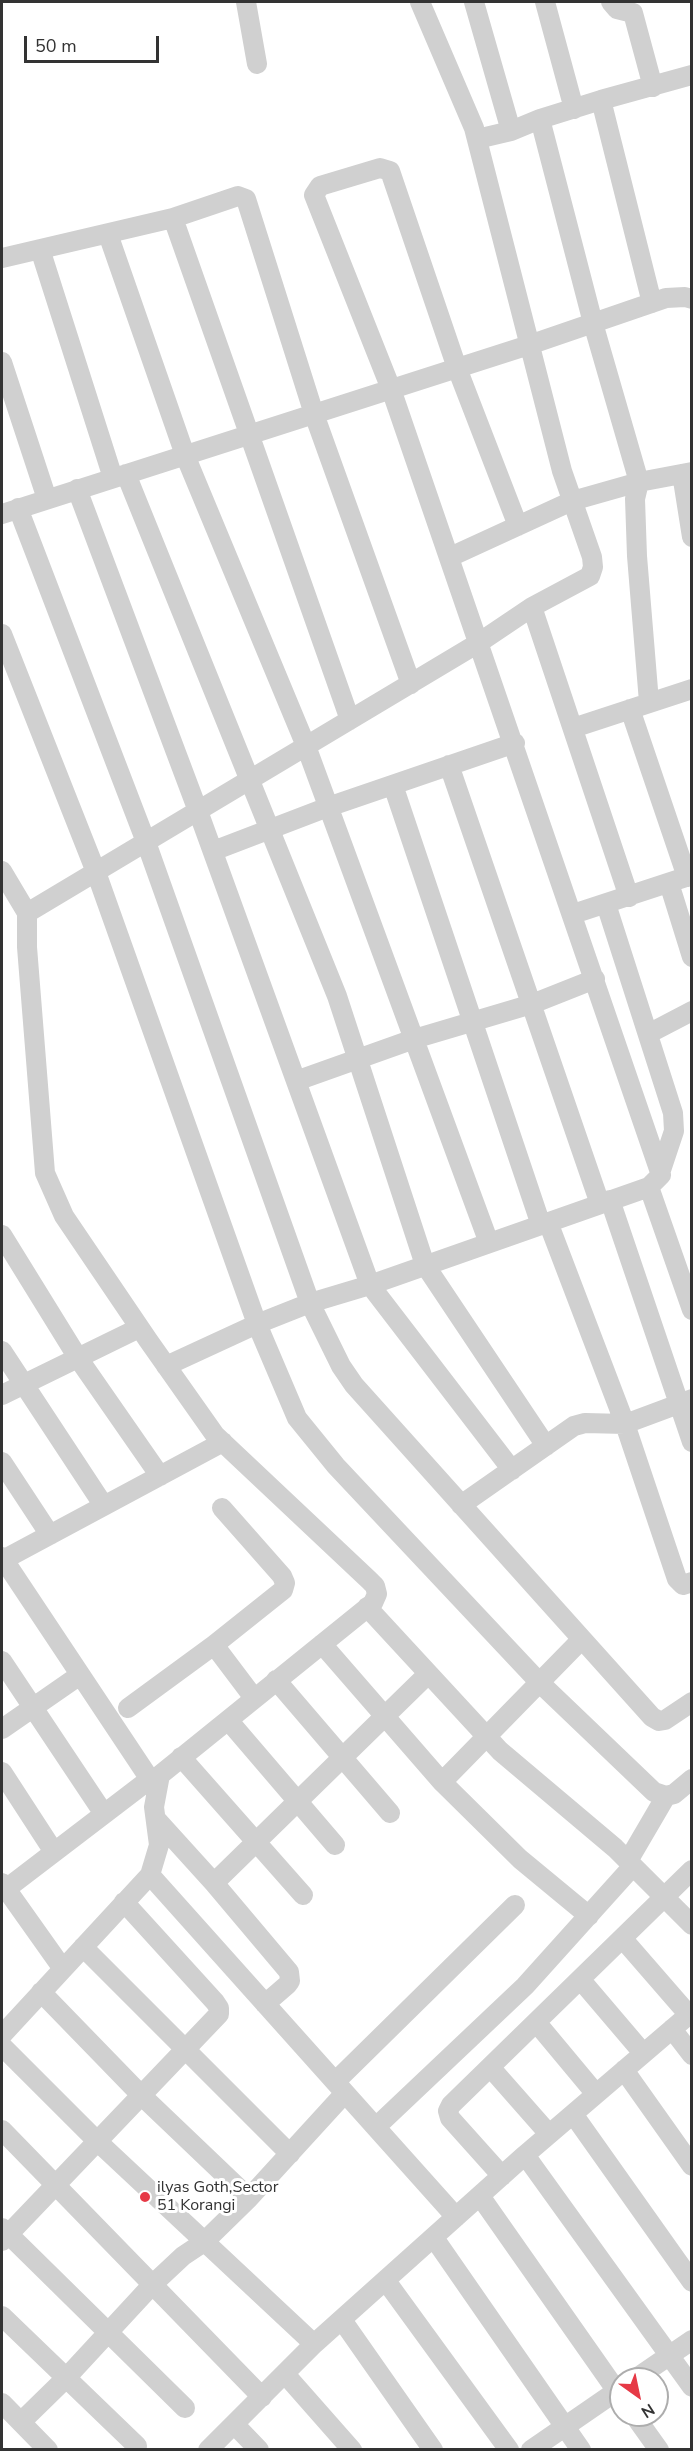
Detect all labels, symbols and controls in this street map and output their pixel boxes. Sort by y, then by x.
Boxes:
scale bar [27,24,162,62]
text: 50 m [35,34,77,58]
place label: ilyas Goth,Sector 51 Korangi [157,2178,278,2216]
marker: ilyas Goth,Sector 51 Korangi [138,2190,152,2204]
north arrow [609,2367,669,2427]
text: N [637,2398,659,2423]

